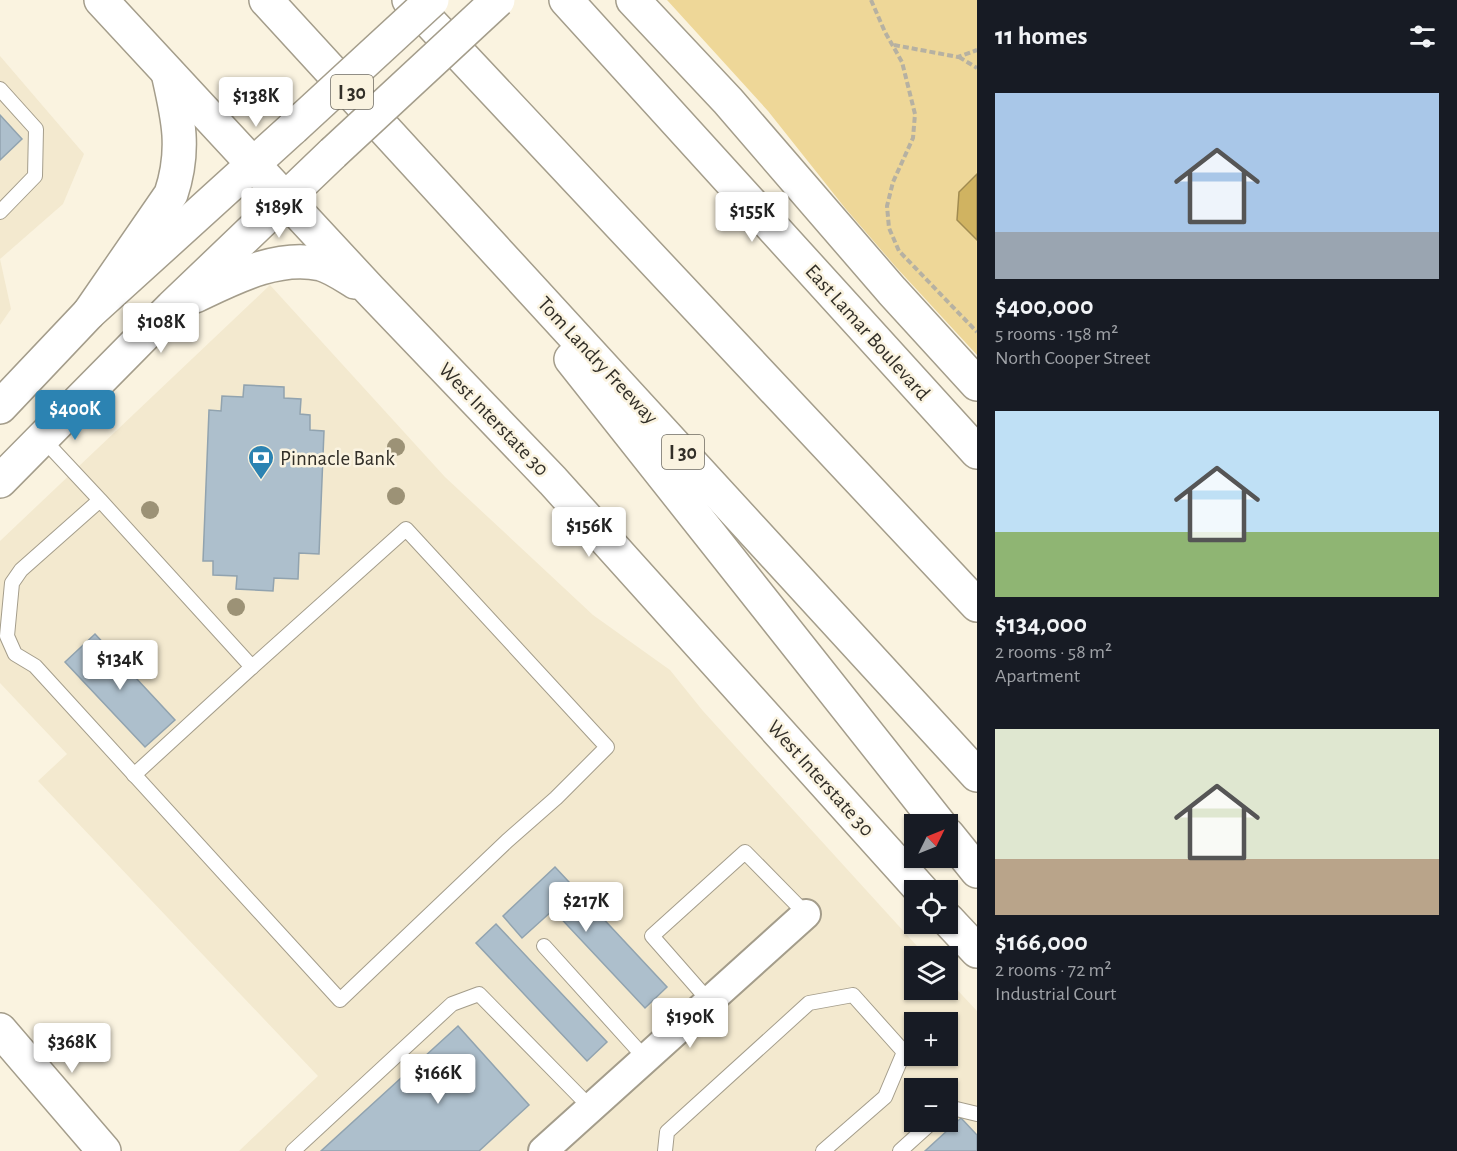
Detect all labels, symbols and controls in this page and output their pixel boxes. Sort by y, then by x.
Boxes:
icon: filters [1406,20,1439,53]
text: 11 homes [995,23,1087,49]
road number: I 30 [331,75,373,109]
pin: $138K [214,77,298,128]
text: $138K [233,86,279,106]
icon: home [1163,132,1271,240]
pin: $189K [237,188,321,239]
pin: $155K [710,192,794,243]
text: $189K [255,197,303,217]
text: $155K [729,201,775,221]
street label: East Lamar Boulevard [801,260,934,404]
street label: Tom Landry Freeway [534,293,662,428]
text: $400,000 [995,293,1093,319]
pin: $108K [119,303,203,354]
text: $108K [137,312,185,332]
text: 5 rooms · 158 m² [995,324,1118,344]
text: North Cooper Street [995,348,1150,368]
street label: West Interstate 30 [435,359,553,480]
pin: $400K [33,390,117,441]
text: $400K [49,399,101,419]
road number: I 30 [662,435,704,469]
bank icon: Pinnacle Bank [246,443,276,481]
place label: Pinnacle Bank [280,448,395,469]
icon: home [1163,450,1271,558]
pin: $156K [547,507,631,558]
text: $156K [566,516,612,536]
text: $134,000 [995,611,1087,637]
pin: $134K [78,640,162,691]
text: 2 rooms · 58 m² [995,642,1112,662]
text: $134K [97,649,143,669]
text: Apartment [995,666,1080,686]
street label: West Interstate 30 [763,716,878,840]
icon: home [1163,768,1271,876]
north arrow [904,814,958,868]
map controls [904,814,958,1132]
button: locate [904,880,958,934]
pin: $217K [544,882,628,933]
text: $217K [563,891,609,911]
text: $166,000 [995,929,1088,955]
button: layers [904,946,958,1000]
text: 2 rooms · 72 m² [995,960,1112,980]
text: Industrial Court [995,984,1116,1004]
pin: $190K [648,998,732,1049]
text: $190K [666,1007,714,1027]
button: + [904,1012,958,1066]
pin: $368K [30,1023,114,1074]
text: $368K [48,1032,96,1052]
pin: $166K [396,1054,480,1105]
text: $166K [414,1063,462,1083]
button: − [904,1078,958,1132]

